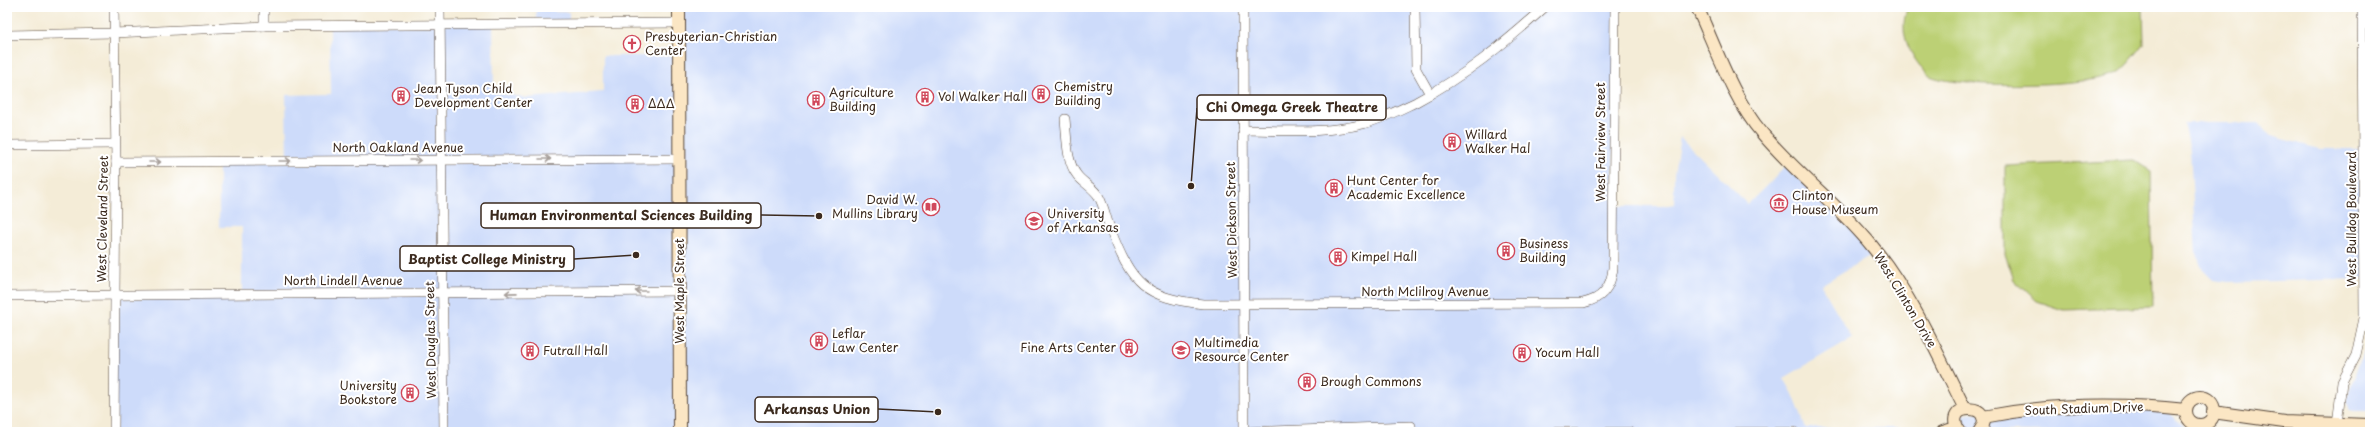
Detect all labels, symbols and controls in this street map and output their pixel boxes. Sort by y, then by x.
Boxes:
place label: Presbyterian-Christian Center [645,27,777,59]
church icon: Presbyterian-Christian Center [622,34,642,54]
place label: Chemistry Building [1054,77,1113,109]
place label: Jean Tyson Child Development Center [414,79,533,111]
street label: West Fairview Street [1591,82,1609,202]
place label: Agriculture Building [829,83,894,115]
building icon: Chemistry Building [1031,84,1051,104]
building icon: Jean Tyson Child Development Center [391,86,411,106]
building icon: Vol Walker Hall [915,87,935,107]
place label: Vol Walker Hall [938,87,1027,105]
building icon: Agriculture Building [806,90,826,110]
building icon: ΔΔΔ [625,94,645,114]
place label: ΔΔΔ [648,94,675,112]
callout: Chi Omega Greek Theatre [1197,95,1386,120]
text: Chi Omega Greek Theatre [1206,97,1378,116]
place label: Willard Walker Hal [1465,125,1530,157]
building icon: Willard Walker Hal [1442,132,1462,152]
street label: North Oakland Avenue [332,138,464,156]
street label: West Bulldog Boulevard [2342,151,2360,287]
street label: West Cleveland Street [92,155,112,283]
one-way arrow [538,155,551,163]
one-way arrow [408,156,421,164]
one-way arrow [278,157,291,165]
one-way arrow [148,158,161,166]
street label: West Dickson Street [1221,162,1241,278]
place label: Hunt Center for Academic Excellence [1347,171,1466,203]
building icon: Hunt Center for Academic Excellence [1324,178,1344,198]
place label: Clinton House Museum [1792,186,1879,218]
place label: David W. Mullins Library [832,190,918,222]
museum icon: Clinton House Museum [1769,193,1789,213]
library icon: David W. Mullins Library [921,197,941,217]
callout: Human Environmental Sciences Building [481,203,761,228]
place label: University of Arkansas [1047,204,1119,236]
text: Human Environmental Sciences Building [490,205,752,224]
school or university icon: University of Arkansas [1024,211,1044,231]
place label: Business Building [1519,234,1568,266]
street label: West Maple Street [670,238,688,344]
building icon: Business Building [1496,241,1516,261]
callout: Baptist College Ministry [400,246,574,271]
building icon: Kimpel Hall [1328,247,1348,267]
place label: Kimpel Hall [1351,247,1417,265]
street label: West Clinton Drive [1870,248,1942,351]
text: Baptist College Ministry [408,249,566,268]
street label: North Lindell Avenue [284,271,402,289]
street label: West Douglas Street [420,281,440,399]
street label: North McIilroy Avenue [1361,282,1489,300]
one-way arrow [635,288,648,295]
one-way arrow [505,289,518,297]
place label: Leflar Law Center [832,324,899,356]
building icon: Leflar Law Center [809,331,829,351]
place label: Multimedia Resource Center [1194,333,1289,365]
place label: Fine Arts Center [1020,338,1116,356]
building icon: Fine Arts Center [1119,338,1139,358]
school or university icon: Multimedia Resource Center [1171,340,1191,360]
building icon: Futrall Hall [520,341,540,361]
place label: Futrall Hall [543,341,608,359]
building icon: Yocum Hall [1512,343,1532,363]
place label: Yocum Hall [1535,343,1599,361]
building icon: Brough Commons [1297,372,1317,392]
place label: Brough Commons [1320,372,1422,390]
place label: University Bookstore [339,376,397,408]
building icon: University Bookstore [400,383,420,403]
callout: Arkansas Union [755,397,878,422]
street label: South Stadium Drive [2024,397,2144,419]
text: Arkansas Union [764,399,870,418]

